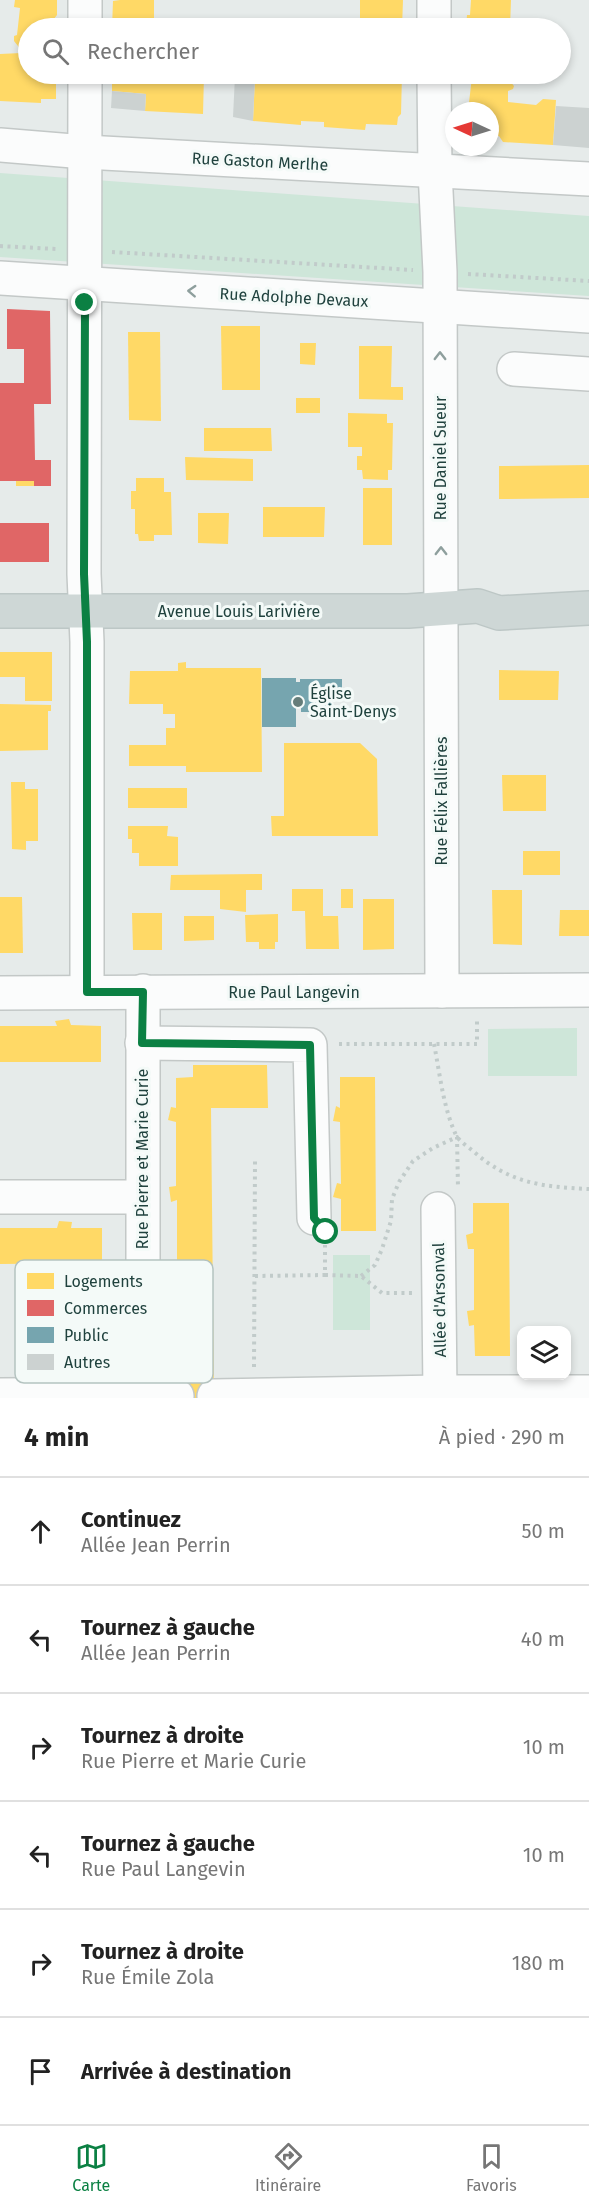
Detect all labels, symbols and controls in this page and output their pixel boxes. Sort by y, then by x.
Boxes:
search box [18,18,571,84]
icon: search [39,35,72,68]
text: Rechercher [87,38,199,65]
north arrow [445,102,499,156]
street label: Rue Gaston Merlhe [191,148,329,175]
street label: Rue Adolphe Devaux [219,284,369,311]
one-way arrow [188,285,197,298]
route end [71,289,97,315]
one-way arrow [434,352,446,361]
street label: Rue Daniel Sueur [431,395,450,520]
one-way arrow [435,547,447,556]
street label: Avenue Louis Larivière [158,602,320,621]
place label: Église Saint-Denys [310,683,396,721]
marker: Église Saint-Denys [291,695,305,709]
street label: Rue Félix Fallières [432,736,451,866]
street label: Rue Paul Langevin [228,983,360,1002]
street label: Rue Pierre et Marie Curie [133,1069,152,1249]
route start [312,1218,338,1244]
street label: Allée d'Arsonval [429,1242,450,1358]
legend [15,1260,213,1383]
text: Logements [64,1272,143,1291]
text: Commerces [64,1299,147,1318]
text: Public [64,1326,109,1345]
map controls [517,1326,571,1380]
button: layers [517,1326,571,1380]
text: Autres [64,1353,110,1372]
text: 4 min [24,1422,89,1453]
text: À pied · 290 m [439,1425,565,1449]
text: Continuez [81,1506,181,1533]
icon: ahead [24,1515,57,1548]
text: 50 m [521,1519,565,1543]
text: Allée Jean Perrin [81,1533,231,1557]
text: Tournez à gauche [81,1614,255,1641]
icon: left [24,1623,57,1656]
text: 40 m [521,1627,565,1651]
text: Allée Jean Perrin [81,1641,231,1665]
text: Tournez à droite [81,1722,244,1749]
icon: right [24,1731,57,1764]
text: 10 m [523,1735,565,1759]
text: Rue Pierre et Marie Curie [81,1749,306,1773]
text: Tournez à gauche [81,1830,255,1857]
icon: left [24,1839,57,1872]
text: 10 m [523,1843,565,1867]
text: Rue Paul Langevin [81,1857,246,1881]
text: Tournez à droite [81,1938,244,1965]
icon: right [24,1947,57,1980]
text: 180 m [512,1951,565,1975]
text: Rue Émile Zola [81,1965,215,1989]
icon: arrive [24,2055,57,2088]
text: Arrivée à destination [81,2058,291,2085]
tab: Carte [72,2140,110,2195]
tab: Itinéraire [255,2140,321,2195]
tab: Favoris [466,2140,517,2195]

